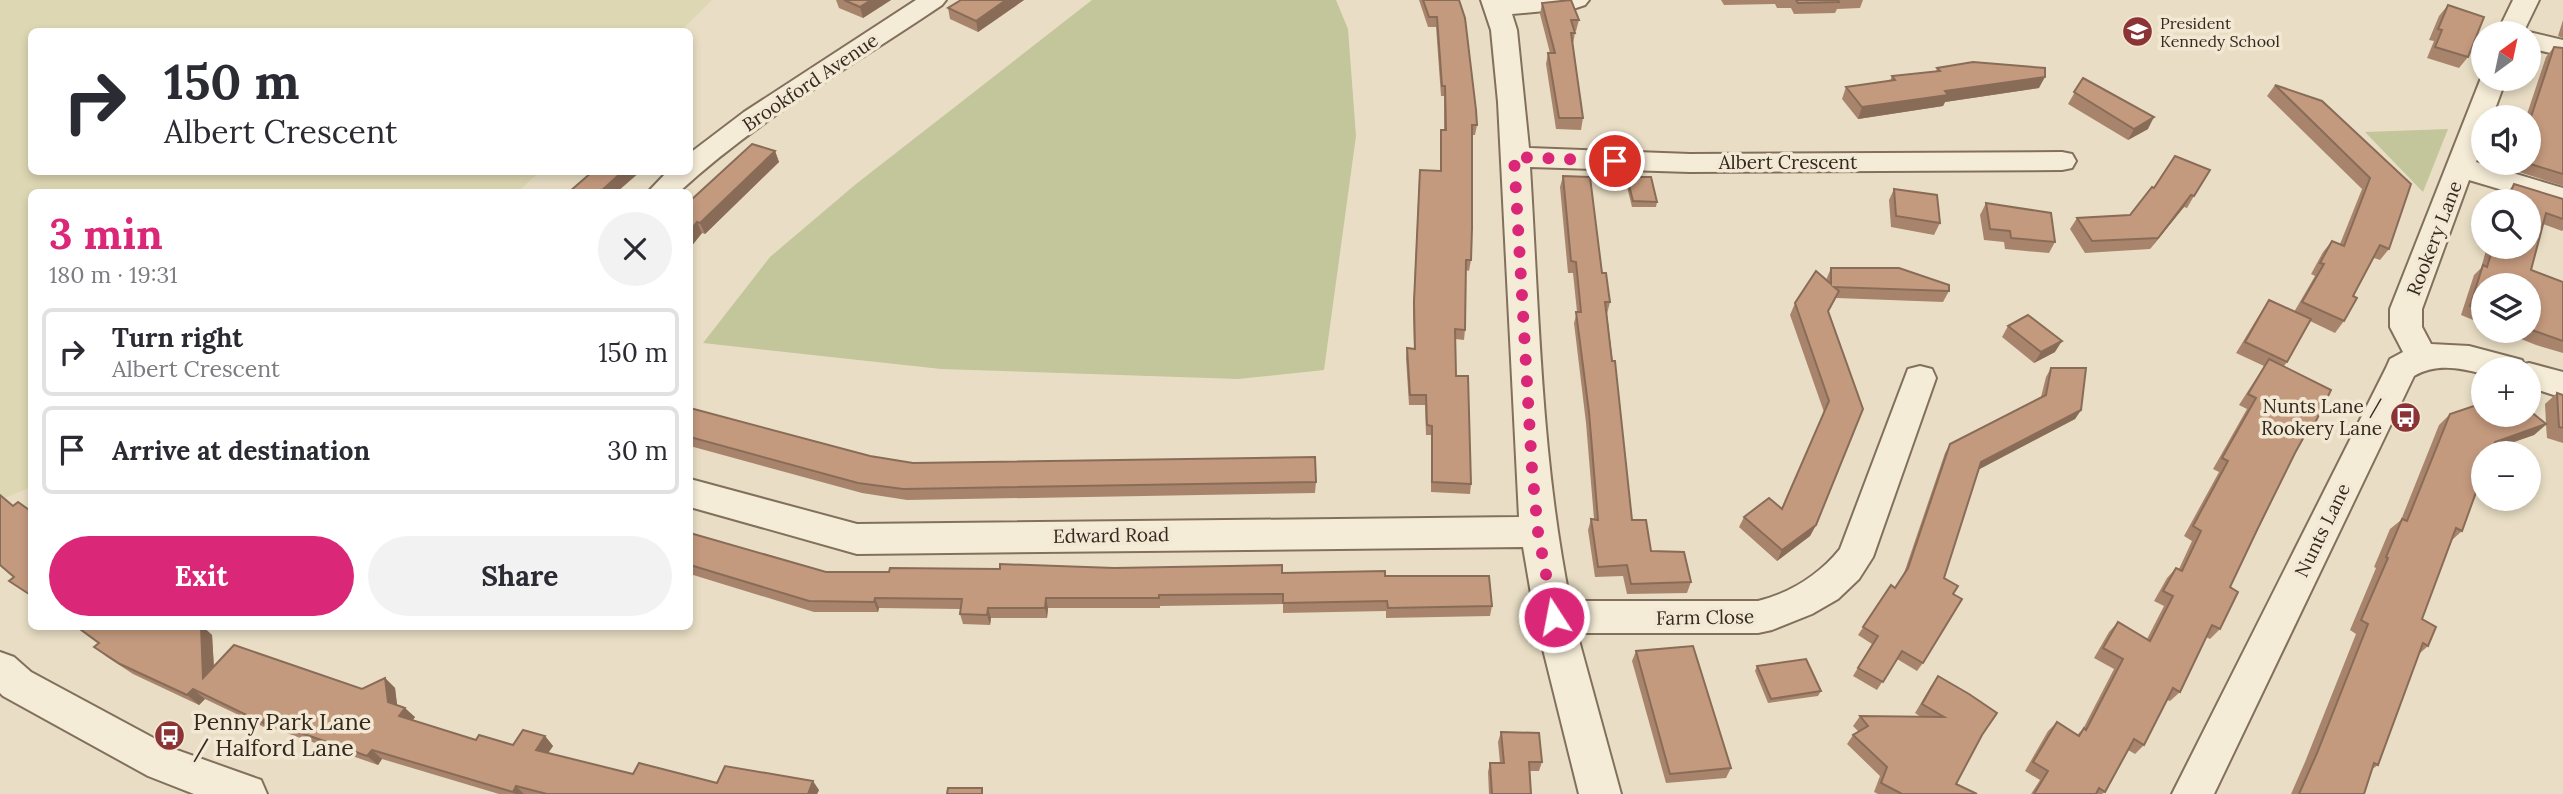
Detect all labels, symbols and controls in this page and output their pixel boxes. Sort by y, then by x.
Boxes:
place label: President Kennedy School [2160,13,2280,51]
school or university icon: President Kennedy School [2120,15,2154,49]
north arrow [2471,21,2541,91]
map controls [2471,21,2541,511]
street label: Brookford Avenue [738,28,882,136]
text: 150 m [164,50,300,112]
icon: right [49,56,140,147]
button: sound [2471,105,2541,175]
text: Albert Crescent [164,111,397,152]
pin [1585,131,1645,191]
icon: arrive [1596,142,1634,180]
street label: Albert Crescent [1718,150,1858,174]
street label: Rookery Lane [2401,177,2467,299]
button: search [2471,189,2541,259]
text: 3 min [49,207,163,261]
button: close [598,212,672,286]
text: 180 m · 19:31 [49,260,178,289]
button: layers [2471,273,2541,343]
text: Turn right [112,321,243,354]
icon: right [53,333,91,371]
text: 150 m [598,336,668,369]
text: Albert Crescent [112,354,280,383]
button: + [2471,357,2541,427]
place label: Nunts Lane / Rookery Lane [2261,394,2382,440]
bus stop icon: Nunts Lane / Rookery Lane [2388,400,2422,434]
icon: arrive [53,431,91,469]
text: Arrive at destination [112,434,370,467]
text: 30 m [607,434,668,467]
button: − [2471,441,2541,511]
street label: Nunts Lane [2289,479,2355,581]
street label: Edward Road [1053,522,1169,548]
button: Exit [49,536,354,616]
button: Share [368,536,672,616]
position arrow [1517,580,1591,654]
street label: Farm Close [1656,604,1754,630]
place label: Penny Park Lane / Halford Lane [193,707,371,763]
bus stop icon: Penny Park Lane / Halford Lane [153,718,187,752]

